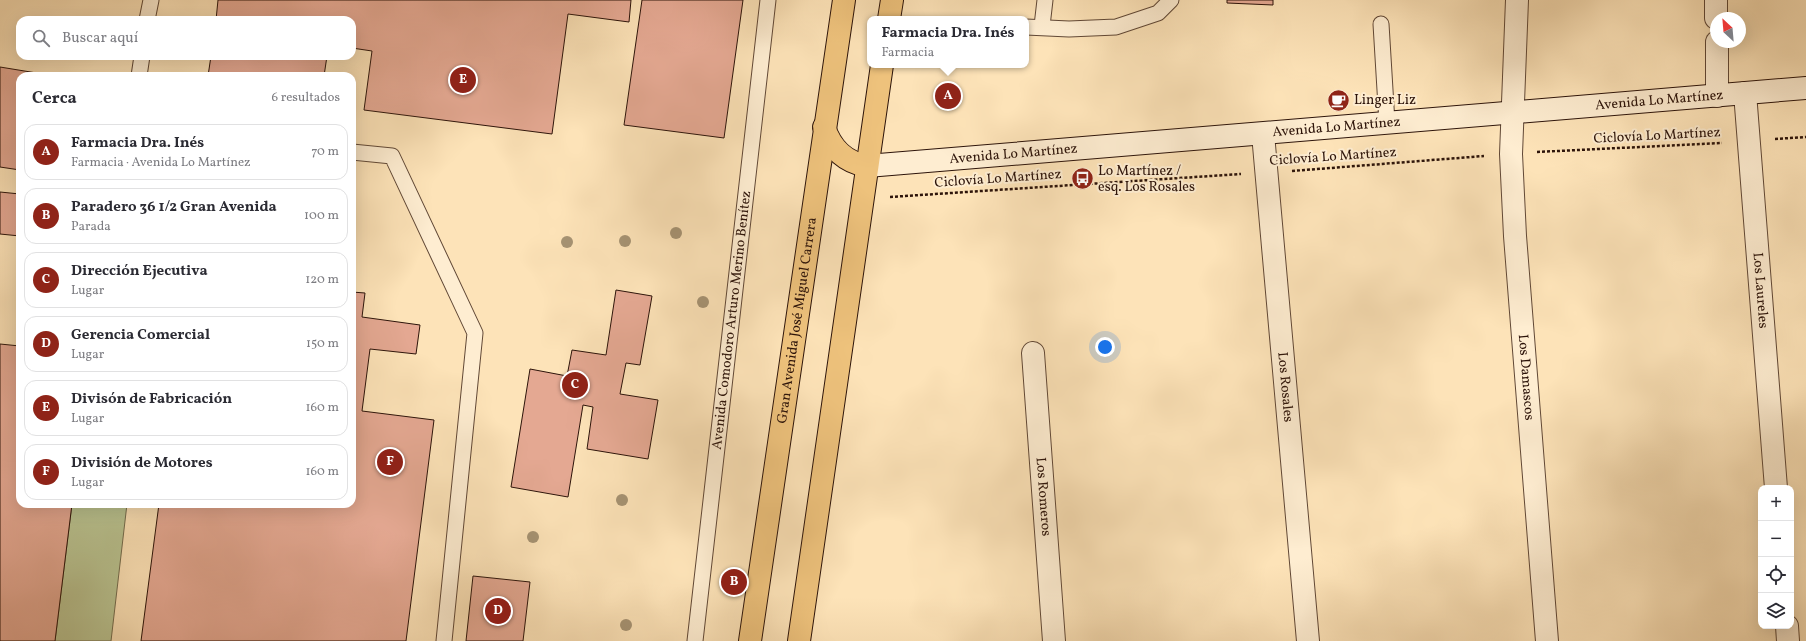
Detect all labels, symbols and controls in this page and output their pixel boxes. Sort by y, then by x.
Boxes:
north arrow [1710,12,1746,48]
search box [16,16,356,60]
popup [867,16,1029,68]
text: Farmacia Dra. Inés [881,23,1015,44]
icon: search [30,27,52,49]
text: Buscar aquí [62,28,138,49]
text: Farmacia [881,44,934,62]
pin: E [450,65,476,95]
pin: A [935,81,961,111]
street label: Avenida Lo Martínez [1595,85,1724,115]
text: Cerca [32,87,77,110]
cafe icon: Linger Liz [1326,87,1352,113]
text: 6 resultados [272,89,340,107]
place label: Linger Liz [1354,91,1416,110]
street label: Avenida Lo Martínez [1272,112,1401,142]
street label: Ciclovía Lo Martínez [1593,123,1721,149]
text: Farmacia Dra. Inés [71,133,204,154]
street label: Avenida Lo Martínez [949,139,1078,169]
text: A [41,143,51,161]
text: 70 m [311,143,339,161]
street label: Ciclovía Lo Martínez [1269,143,1397,171]
text: Farmacia · Avenida Lo Martínez [71,154,251,172]
place label: Lo Martínez / esq. Los Rosales [1098,162,1195,197]
street label: Ciclovía Lo Martínez [934,165,1062,193]
bus stop icon: Lo Martínez / esq. Los Rosales [1070,166,1096,192]
street label: Avenida Comodoro Arturo Merino Benítez [707,190,756,451]
text: Paradero 36 1/2 Gran Avenida [71,197,277,218]
text: B [42,207,50,225]
text: 100 m [304,207,339,225]
street label: Gran Avenida José Miguel Carrera [772,216,822,425]
text: Parada [71,218,111,236]
street label: Los Laureles [1748,252,1773,329]
text: Dirección Ejecutiva [71,261,208,282]
text: C [42,271,50,289]
text: 120 m [305,271,339,289]
text: Lugar [71,282,104,300]
text: Gerencia Comercial [71,325,210,346]
street label: Los Damascos [1513,334,1539,421]
text: D [41,335,51,353]
text: 150 m [306,335,339,353]
your location [1095,337,1115,357]
text: Lugar [71,346,104,364]
street label: Los Rosales [1273,351,1298,423]
pin: C [562,370,588,400]
text: Divisón de Fabricación [71,389,232,410]
text: E [42,399,50,417]
text: 160 m [305,399,339,417]
text: Lugar [71,410,104,428]
pin: F [377,447,403,477]
text: División de Motores [71,453,213,474]
street label: Los Romeros [1031,456,1056,537]
text: F [42,463,50,481]
text: 160 m [305,463,339,481]
text: Lugar [71,474,104,492]
map controls [1758,485,1794,629]
button: + [1758,485,1794,521]
button: − [1758,521,1794,557]
button: locate [1758,557,1794,593]
pin: B [721,567,747,597]
button: layers [1758,593,1794,629]
pin: D [485,596,511,626]

